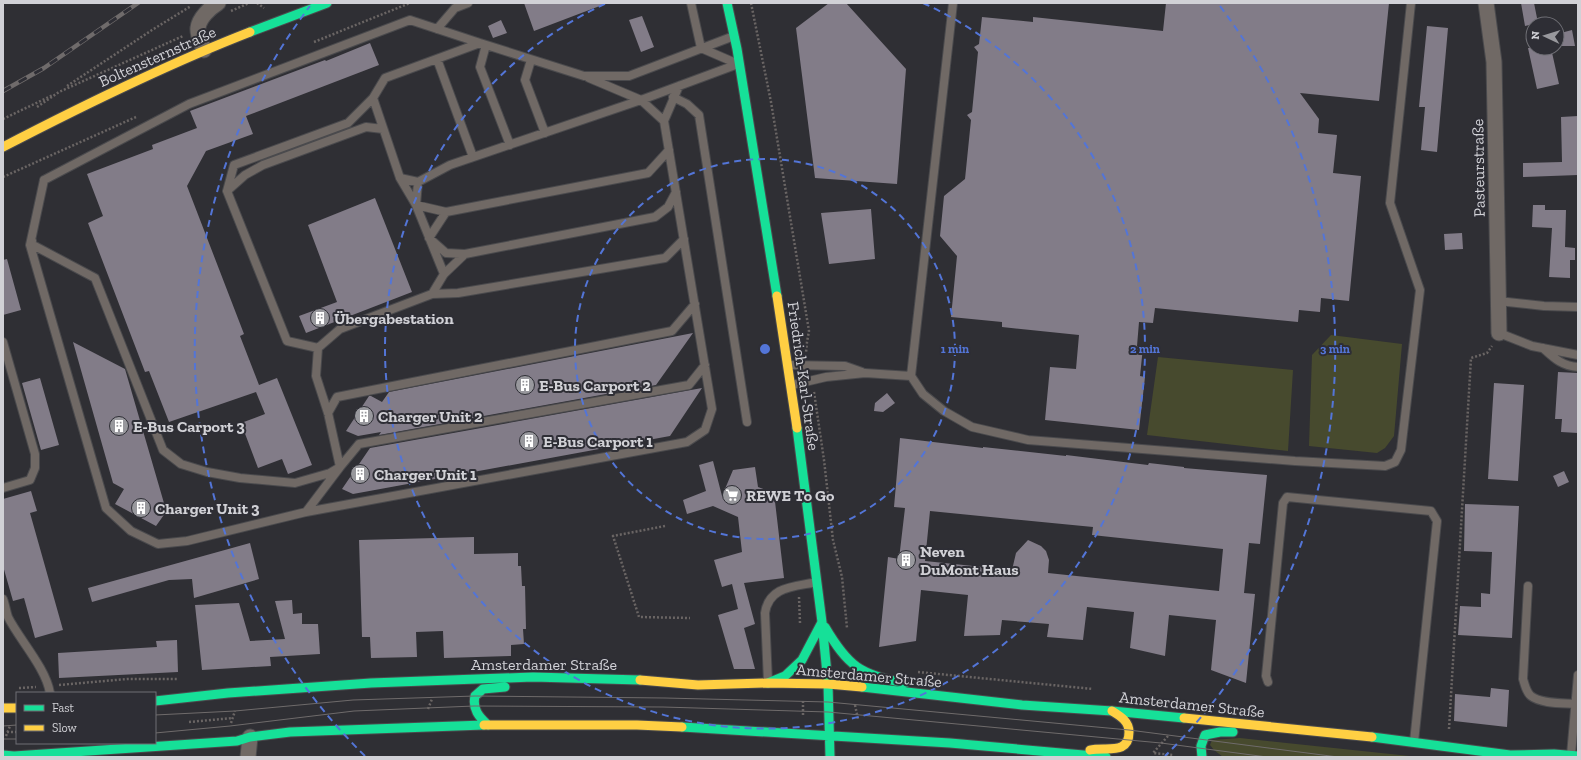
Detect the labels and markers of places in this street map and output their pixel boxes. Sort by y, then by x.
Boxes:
building icon: Übergabestation [309,307,331,329]
place label: Übergabestation [334,309,454,328]
centre of rings [758,342,772,356]
building icon: E-Bus Carport 2 [514,374,536,396]
place label: E-Bus Carport 2 [539,376,651,395]
building icon: Charger Unit 2 [353,405,375,427]
place label: Charger Unit 2 [378,407,483,426]
building icon: E-Bus Carport 3 [108,415,130,437]
place label: E-Bus Carport 3 [133,417,245,436]
building icon: E-Bus Carport 1 [518,430,540,452]
place label: E-Bus Carport 1 [543,432,653,451]
building icon: Charger Unit 1 [349,463,371,485]
place label: Charger Unit 1 [374,465,477,484]
supermarket icon: REWE To Go [721,484,743,506]
place label: REWE To Go [746,486,835,505]
building icon: Charger Unit 3 [130,497,152,519]
place label: Charger Unit 3 [155,499,260,518]
place label: Neven DuMont Haus [920,542,1019,579]
building icon: Neven DuMont Haus [895,549,917,571]

